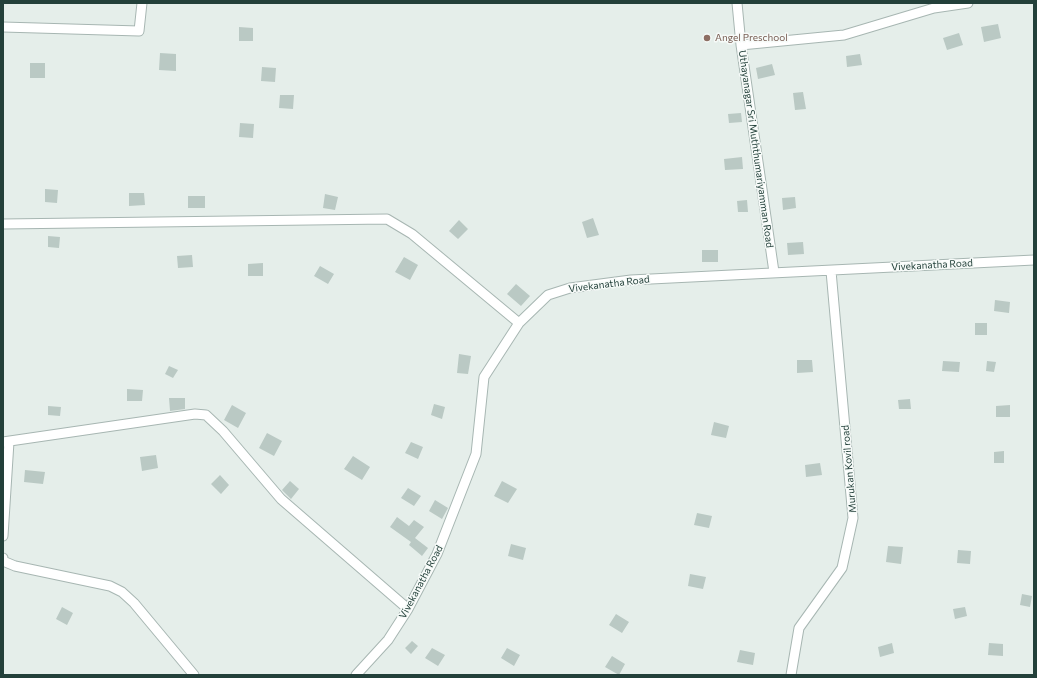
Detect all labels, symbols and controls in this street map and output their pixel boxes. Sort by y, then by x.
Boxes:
place label: Angel Preschool [715,32,788,44]
marker: Angel Preschool [702,33,712,43]
street label: Uthayanagar Sri Muththumariyamman Road [736,50,776,248]
street label: Vivekanatha Road [891,257,973,273]
street label: Vivekanatha Road [568,273,650,295]
street label: Murukan Kovil road [839,425,859,513]
street label: Vivekanatha Road [397,543,445,621]

